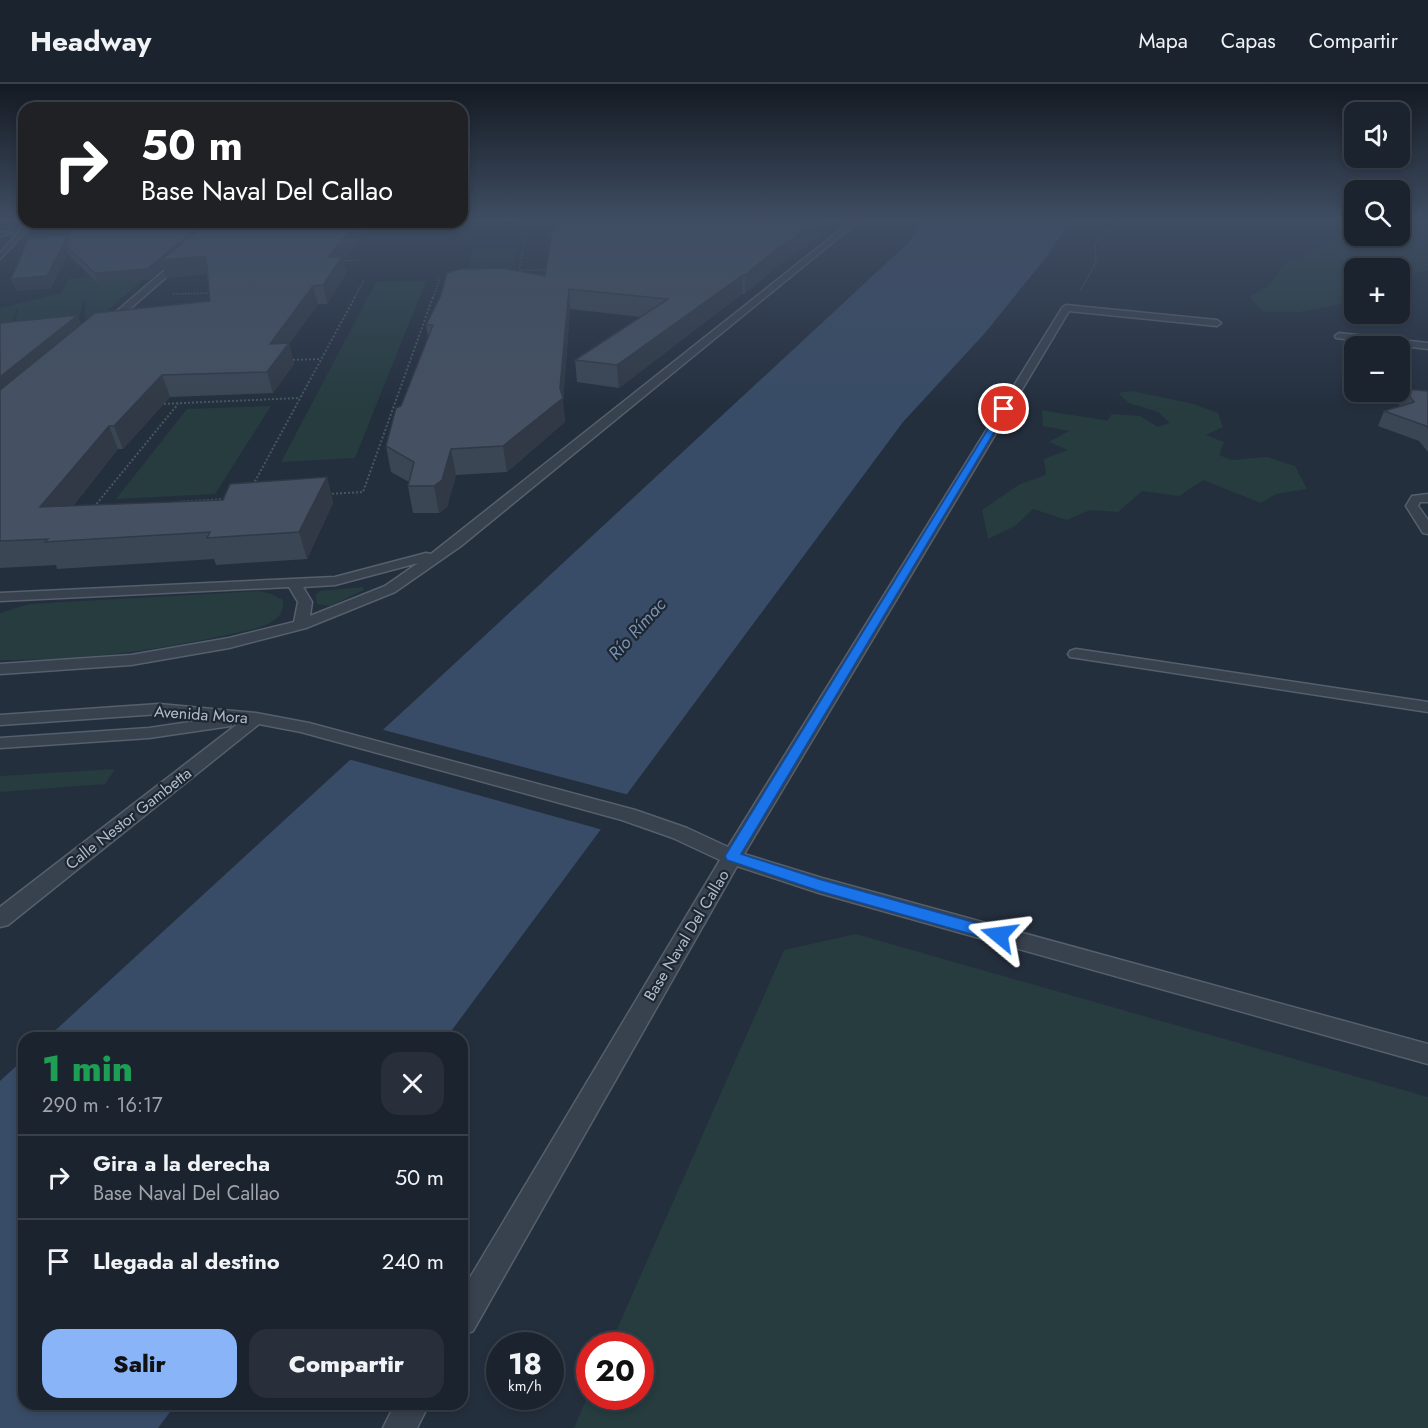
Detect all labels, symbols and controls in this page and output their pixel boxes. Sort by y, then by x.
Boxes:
text: Headway [30,21,151,62]
text: Mapa [1139,26,1188,56]
text: Capas [1221,26,1276,56]
text: Compartir [1309,26,1398,56]
map controls [1344,102,1410,402]
button: sound [1344,102,1410,168]
text: 50 m [141,115,243,176]
icon: right [42,126,120,204]
text: Base Naval Del Callao [141,171,393,210]
button: search [1344,180,1410,246]
button: + [1344,258,1410,324]
button: − [1344,336,1410,402]
pin [978,383,1029,434]
icon: arrive [987,392,1020,425]
water label: Río Rímac [602,592,672,666]
street label: Avenida Mora [153,700,249,729]
street label: Calle Nestor Gambetta [60,762,196,875]
street label: Base Naval Del Callao [638,865,735,1005]
position arrow [967,903,1031,967]
text: 1 min [42,1042,133,1094]
button: close [381,1052,444,1115]
text: 290 m · 16:17 [42,1091,163,1120]
text: Gira a la derecha [93,1147,270,1179]
icon: right [42,1161,75,1194]
text: 50 m [395,1161,444,1193]
text: Base Naval Del Callao [93,1179,280,1208]
icon: arrive [42,1245,75,1278]
text: Llegada al destino [93,1245,280,1277]
text: 240 m [382,1245,444,1277]
button: Salir [42,1329,237,1398]
button: Compartir [249,1329,444,1398]
speed limit sign: 20 [576,1332,654,1410]
text: 18 [508,1342,542,1385]
text: km/h [508,1375,542,1397]

